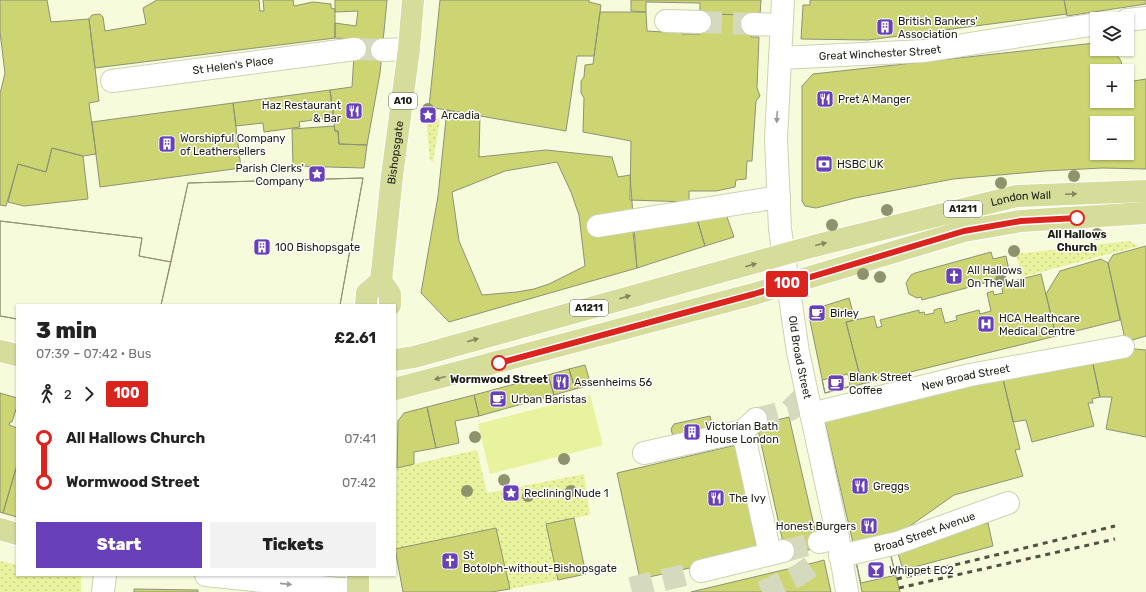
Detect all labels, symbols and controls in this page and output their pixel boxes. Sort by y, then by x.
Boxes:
map controls [1090,12,1134,160]
button: layers [1090,12,1134,56]
place label: British Bankers' Association [898,15,978,41]
building icon: British Bankers' Association [875,17,895,37]
street label: Great Winchester Street [818,42,942,63]
street label: St Helen's Place [192,53,274,77]
button: + [1090,64,1134,108]
restaurant icon: Pret A Manger [815,89,835,109]
road number: A10 [389,93,417,109]
place label: Pret A Manger [838,93,911,106]
place label: Haz Restaurant & Bar [262,99,342,125]
restaurant icon: Haz Restaurant & Bar [344,101,364,121]
place icon: Arcadia [418,105,438,125]
place label: Arcadia [441,109,480,122]
one-way arrow [773,111,780,123]
button: − [1090,116,1134,160]
street label: Bishopsgate [385,120,406,185]
place label: Worshipful Company of Leathersellers [180,132,285,158]
building icon: Worshipful Company of Leathersellers [157,134,177,154]
bank icon: HSBC UK [814,154,834,174]
place label: HSBC UK [837,158,884,171]
place label: Parish Clerks' Company [235,162,304,188]
place icon: Parish Clerks' Company [307,164,327,184]
street label: London Wall [989,188,1051,209]
one-way arrow [1065,191,1078,197]
road number: A1211 [944,201,982,217]
marker: All Hallows Church [1069,210,1085,226]
place label: All Hallows Church [1047,228,1107,254]
building icon: 100 Bishopsgate [252,237,272,257]
place label: 100 Bishopsgate [275,241,360,254]
one-way arrow [815,241,827,247]
one-way arrow [746,262,758,268]
place label: All Hallows On The Wall [967,264,1025,290]
church icon: All Hallows On The Wall [944,266,964,286]
line badge: 100 [764,271,810,297]
text: 100 [774,275,800,292]
one-way arrow [620,294,632,300]
road number: A1211 [570,300,608,316]
cafe icon: Birley [807,303,827,323]
place label: Birley [830,307,859,320]
place label: HCA Healthcare Medical Centre [999,312,1080,338]
hospital icon: HCA Healthcare Medical Centre [976,314,996,334]
street label: Old Broad Street [786,315,815,401]
text: 3 min [36,317,97,344]
text: £2.61 [334,329,376,347]
one-way arrow [468,337,480,343]
text: 07:39 – 07:42 · Bus [36,346,151,361]
marker: Wormwood Street [491,355,507,371]
street label: New Broad Street [920,361,1011,393]
place label: Blank Street Coffee [849,371,913,397]
restaurant icon: Assenheims 56 [551,372,571,392]
place label: Wormwood Street [450,373,548,386]
cafe icon: Blank Street Coffee [826,373,846,393]
one-way arrow [434,375,446,381]
place label: Assenheims 56 [574,376,653,389]
icon: walk [36,383,58,405]
icon: forward [78,383,100,405]
text: 100 [114,385,140,402]
text: 2 [64,387,72,402]
cafe icon: Urban Baristas [488,389,508,409]
place label: Urban Baristas [511,393,587,406]
place label: Victorian Bath House London [705,420,779,446]
building icon: Victorian Bath House London [682,422,702,442]
text: All Hallows Church [66,429,205,447]
text: 07:41 [344,431,376,446]
text: Wormwood Street [66,473,200,491]
text: 07:42 [342,475,376,490]
restaurant icon: Greggs [850,476,870,496]
place label: Greggs [873,480,910,493]
place icon: Reclining Nude 1 [501,483,521,503]
place label: Reclining Nude 1 [524,487,608,500]
restaurant icon: The Ivy [706,488,726,508]
place label: The Ivy [729,492,766,505]
street label: Broad Street Avenue [873,509,977,555]
restaurant icon: Honest Burgers [859,516,879,536]
place label: Honest Burgers [776,520,856,533]
button: Start [36,522,202,568]
button: Tickets [210,522,376,568]
place label: St Botolph-without-Bishopsgate [463,549,617,575]
church icon: St Botolph-without-Bishopsgate [440,551,460,571]
bar icon: Whippet EC2 [866,560,886,580]
place label: Whippet EC2 [889,564,954,577]
one-way arrow [280,580,292,587]

